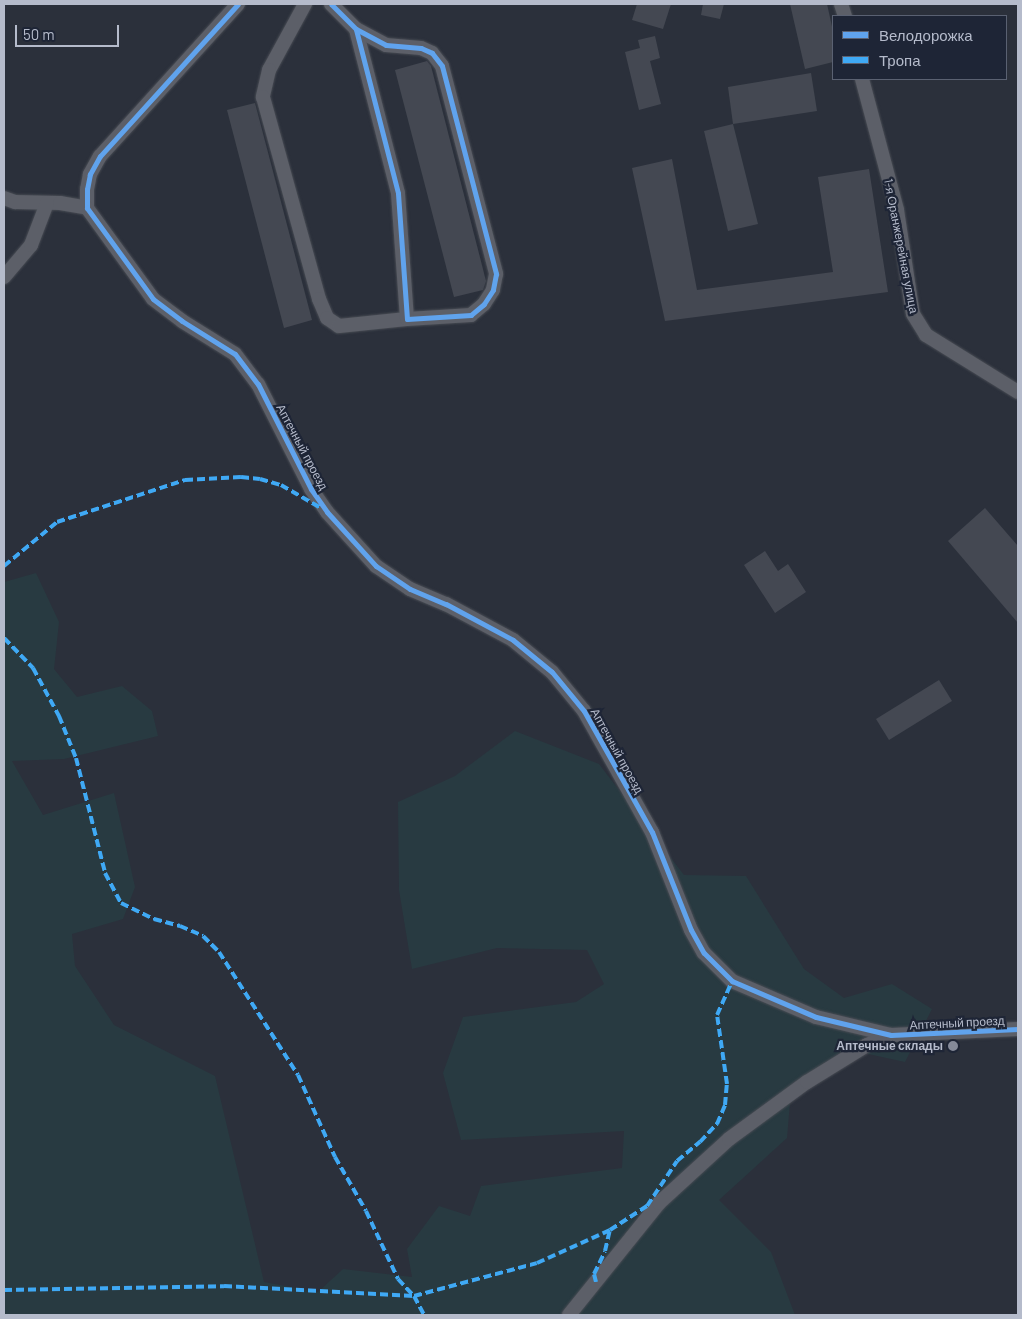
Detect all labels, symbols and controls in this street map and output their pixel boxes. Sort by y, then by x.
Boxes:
scale bar [18,15,121,47]
legend [832,15,1007,80]
text: 50 m [23,25,55,43]
text: Велодорожка [879,26,973,44]
text: Тропа [879,51,920,69]
street label: 1-я Оранжерейная улица [881,177,921,315]
street label: Аптечный проезд [273,402,331,492]
street label: Аптечный проезд [588,706,646,796]
street label: Аптечный проезд [909,1013,1005,1033]
place label: Аптечные склады [836,1039,943,1053]
marker: Аптечные склады [947,1040,959,1052]

